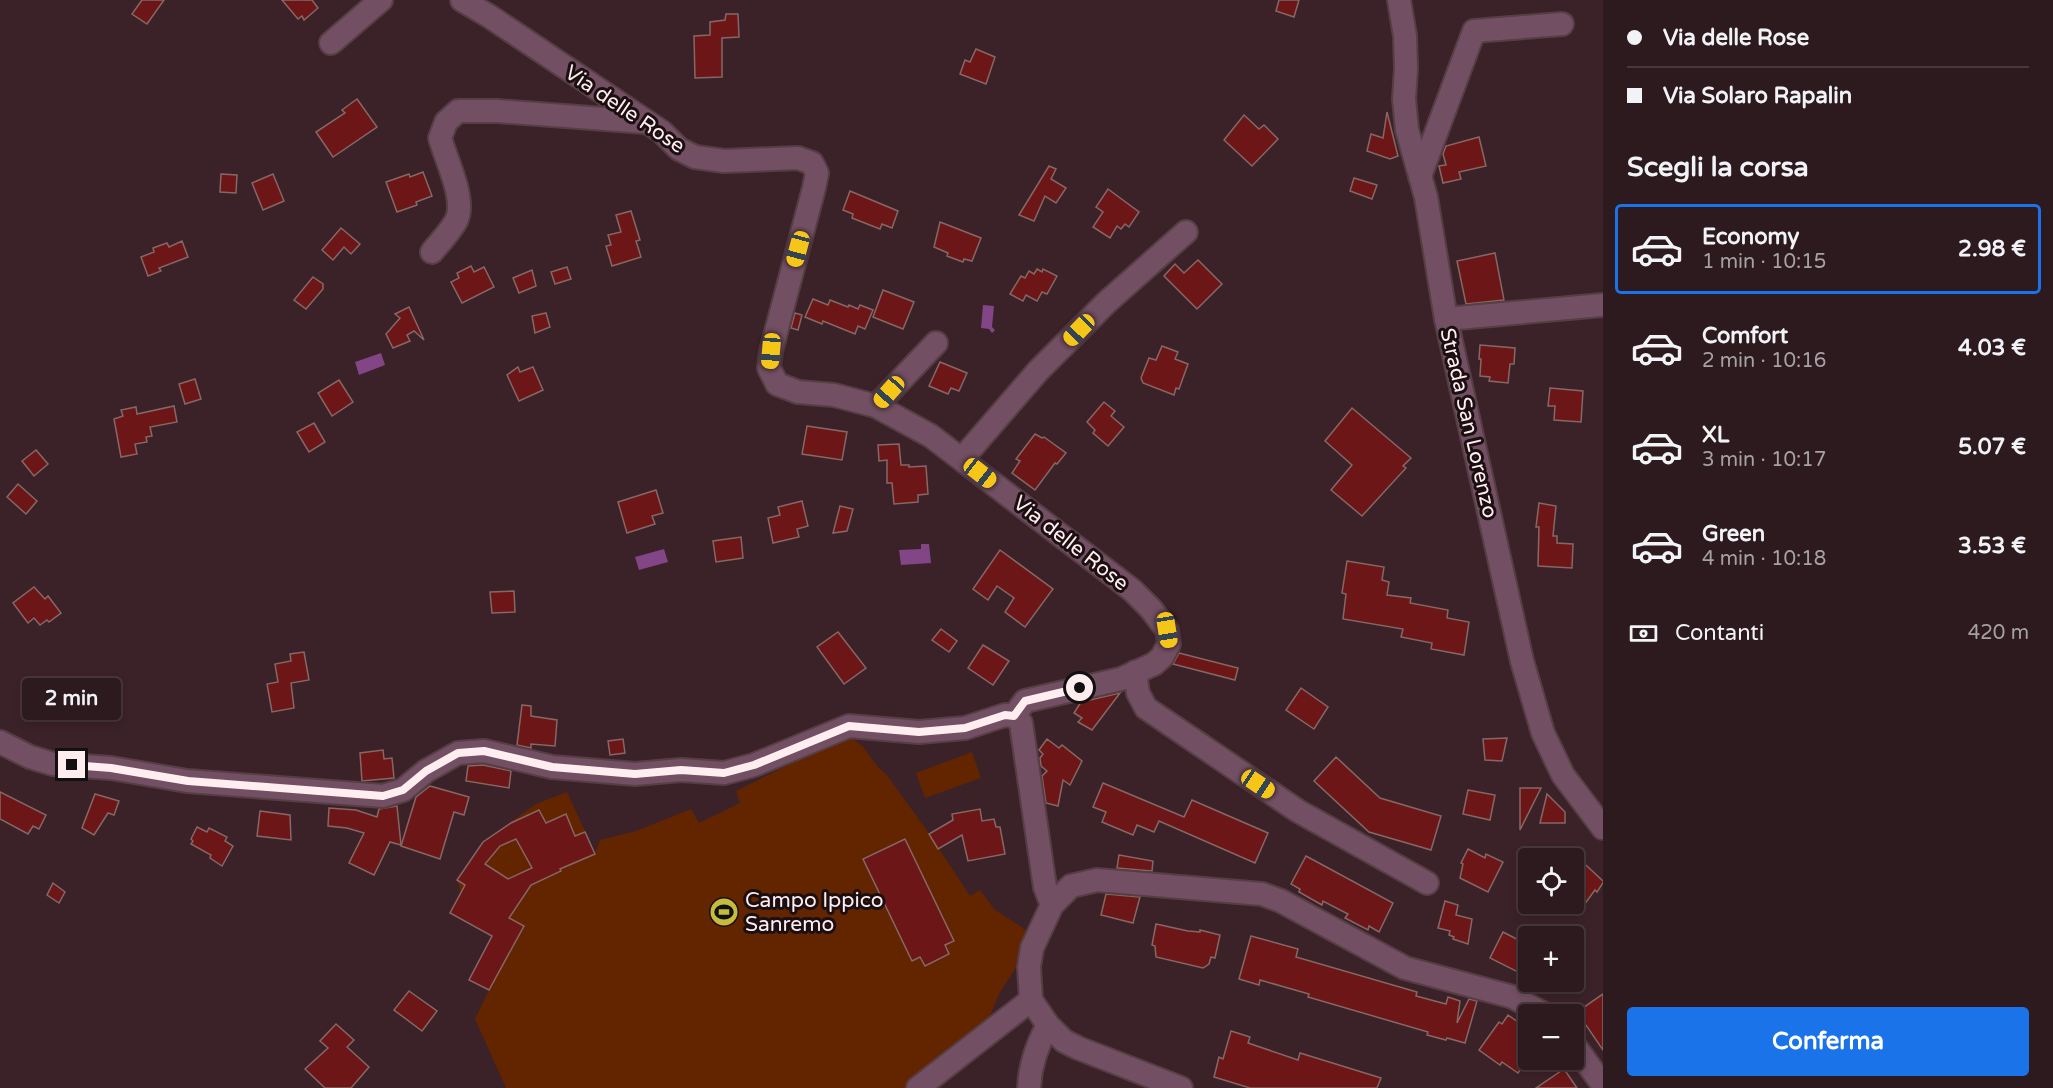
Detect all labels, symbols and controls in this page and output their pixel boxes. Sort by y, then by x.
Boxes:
text: Via delle Rose [1663,25,1809,51]
street label: Via delle Rose [560,60,690,159]
text: Via Solaro Rapalin [1663,83,1852,109]
text: Scegli la corsa [1627,151,1809,184]
icon: car [1630,222,1684,276]
text: Economy [1702,224,1799,250]
car [785,229,811,269]
text: 2.98 € [1958,236,2026,262]
text: 1 min · 10:15 [1702,250,1826,274]
car [1060,311,1098,349]
icon: car [1630,321,1684,375]
text: Comfort [1702,323,1788,349]
street label: Strada San Lorenzo [1434,326,1503,521]
car [760,332,782,370]
text: 4.03 € [1958,335,2026,361]
text: 2 min · 10:16 [1702,349,1826,373]
car [870,373,908,411]
icon: car [1630,420,1684,474]
text: XL [1702,422,1729,448]
text: 5.07 € [1958,434,2026,460]
text: 3 min · 10:17 [1702,448,1826,472]
car [960,455,1000,491]
street label: Via delle Rose [1008,491,1133,596]
icon: car [1630,519,1684,573]
text: Green [1702,521,1765,547]
text: 3.53 € [1958,533,2026,559]
text: 4 min · 10:18 [1702,547,1826,571]
car [1155,611,1179,649]
icon: cash [1627,617,1660,650]
text: Contanti [1675,620,1764,646]
text: 420 m [1968,621,2029,645]
route start [1066,674,1093,701]
callout: 2 min [22,678,122,720]
text: 2 min [45,687,98,711]
route end [58,751,85,778]
car [1238,766,1278,802]
map controls [1518,848,1584,1070]
button: locate [1518,848,1584,914]
place label: Campo Ippico Sanremo [745,888,884,937]
sports icon: Campo Ippico Sanremo [708,896,740,928]
button: + [1518,926,1584,992]
button: − [1518,1004,1584,1070]
button: Conferma [1627,1007,2029,1076]

